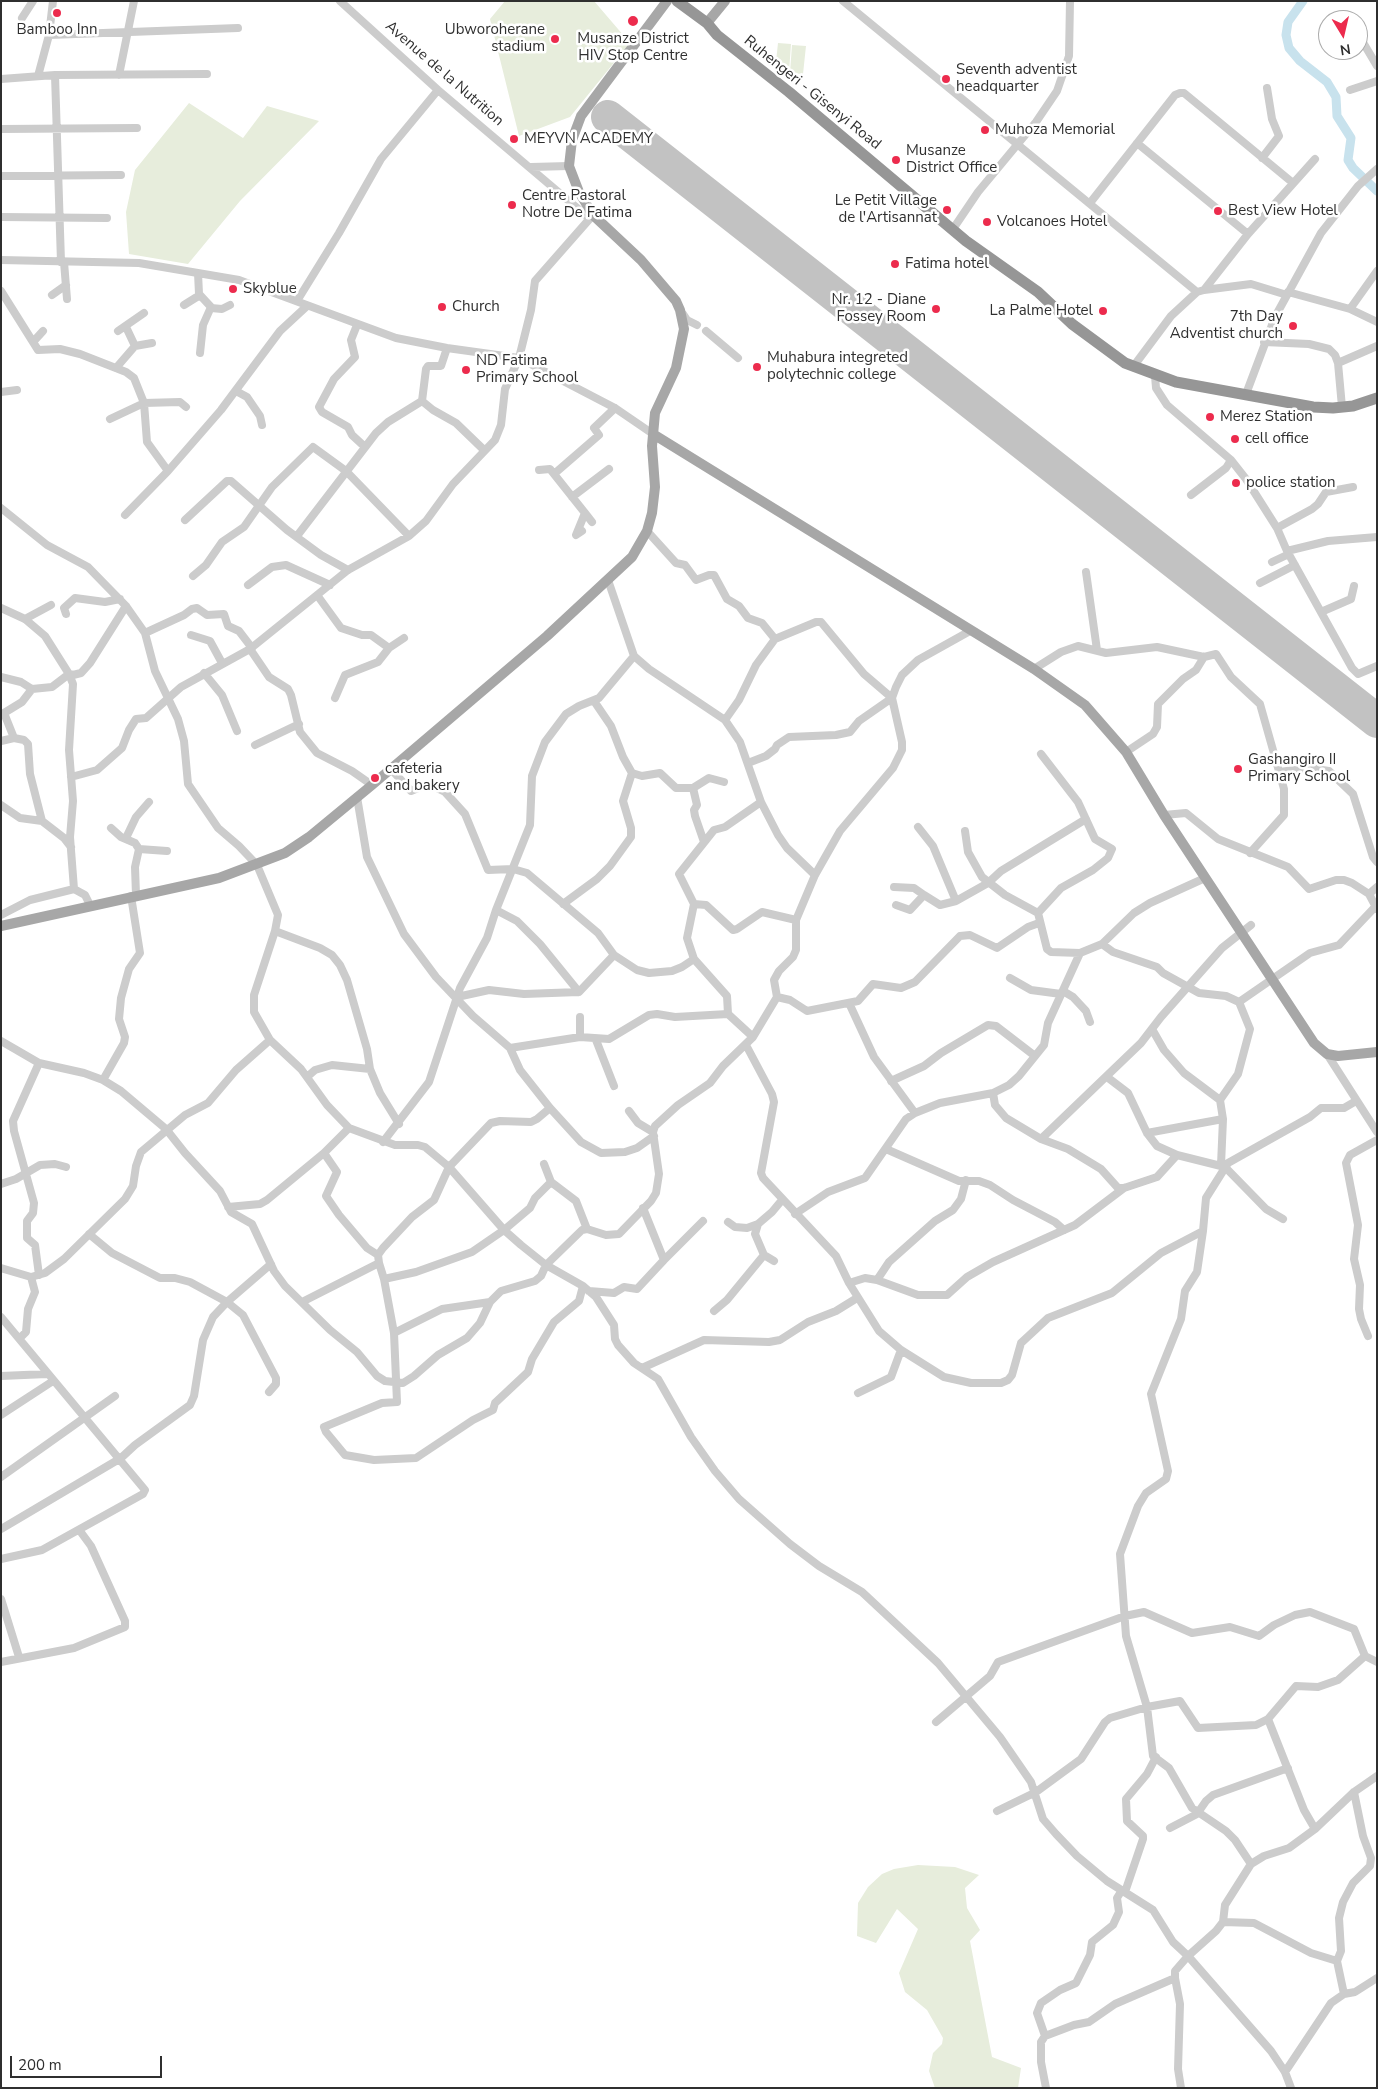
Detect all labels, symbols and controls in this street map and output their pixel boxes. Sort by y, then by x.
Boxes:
marker: Bamboo Inn [51,7,63,19]
north arrow [1318,10,1368,60]
marker: Musanze District HIV Stop Centre [626,14,640,28]
street label: Avenue de la Nutrition [381,18,507,130]
place label: Bamboo Inn [16,21,98,39]
place label: Ubworoherane stadium [445,21,545,56]
place label: Musanze District HIV Stop Centre [577,30,689,65]
street label: Ruhengeri - Gisenyi Road [740,32,884,154]
marker: Ubworoherane stadium [549,33,561,45]
text: N [1339,39,1352,60]
place label: Seventh adventist headquarter [956,61,1077,96]
marker: Seventh adventist headquarter [940,73,952,85]
place label: Muhoza Memorial [995,121,1115,139]
marker: Muhoza Memorial [979,124,991,136]
place label: MEYVN ACADEMY [524,130,653,148]
marker: MEYVN ACADEMY [508,133,520,145]
place label: Musanze District Office [906,142,997,177]
marker: Musanze District Office [890,154,902,166]
place label: Centre Pastoral Notre De Fatima [522,187,632,222]
place label: Le Petit Village de l'Artisannat [835,192,937,227]
marker: Centre Pastoral Notre De Fatima [506,199,518,211]
place label: Best View Hotel [1228,202,1338,220]
marker: Le Petit Village de l'Artisannat [941,204,953,216]
marker: Best View Hotel [1212,205,1224,217]
place label: Volcanoes Hotel [997,213,1107,231]
marker: Volcanoes Hotel [981,216,993,228]
place label: Fatima hotel [905,255,989,273]
marker: Fatima hotel [889,258,901,270]
place label: Skyblue [243,280,297,298]
marker: Skyblue [227,283,239,295]
place label: Nr. 12 - Diane Fossey Room [831,291,926,326]
place label: Church [452,298,500,316]
marker: Church [436,301,448,313]
place label: La Palme Hotel [990,302,1093,320]
marker: Nr. 12 - Diane Fossey Room [930,303,942,315]
marker: La Palme Hotel [1097,305,1109,317]
place label: 7th Day Adventist church [1170,308,1283,343]
marker: 7th Day Adventist church [1287,320,1299,332]
place label: Muhabura integreted polytechnic college [767,349,908,384]
place label: ND Fatima Primary School [476,352,578,387]
marker: Muhabura integreted polytechnic college [751,361,763,373]
marker: ND Fatima Primary School [460,364,472,376]
place label: Merez Station [1220,408,1313,426]
marker: Merez Station [1204,411,1216,423]
place label: cell office [1245,430,1309,448]
marker: cell office [1229,433,1241,445]
place label: police station [1246,474,1336,492]
marker: police station [1230,477,1242,489]
place label: Gashangiro II Primary School [1248,751,1350,786]
place label: cafeteria and bakery [385,760,460,795]
marker: Gashangiro II Primary School [1232,763,1244,775]
marker: cafeteria and bakery [369,772,381,784]
scale bar [12,2046,165,2078]
text: 200 m [18,2055,62,2075]

